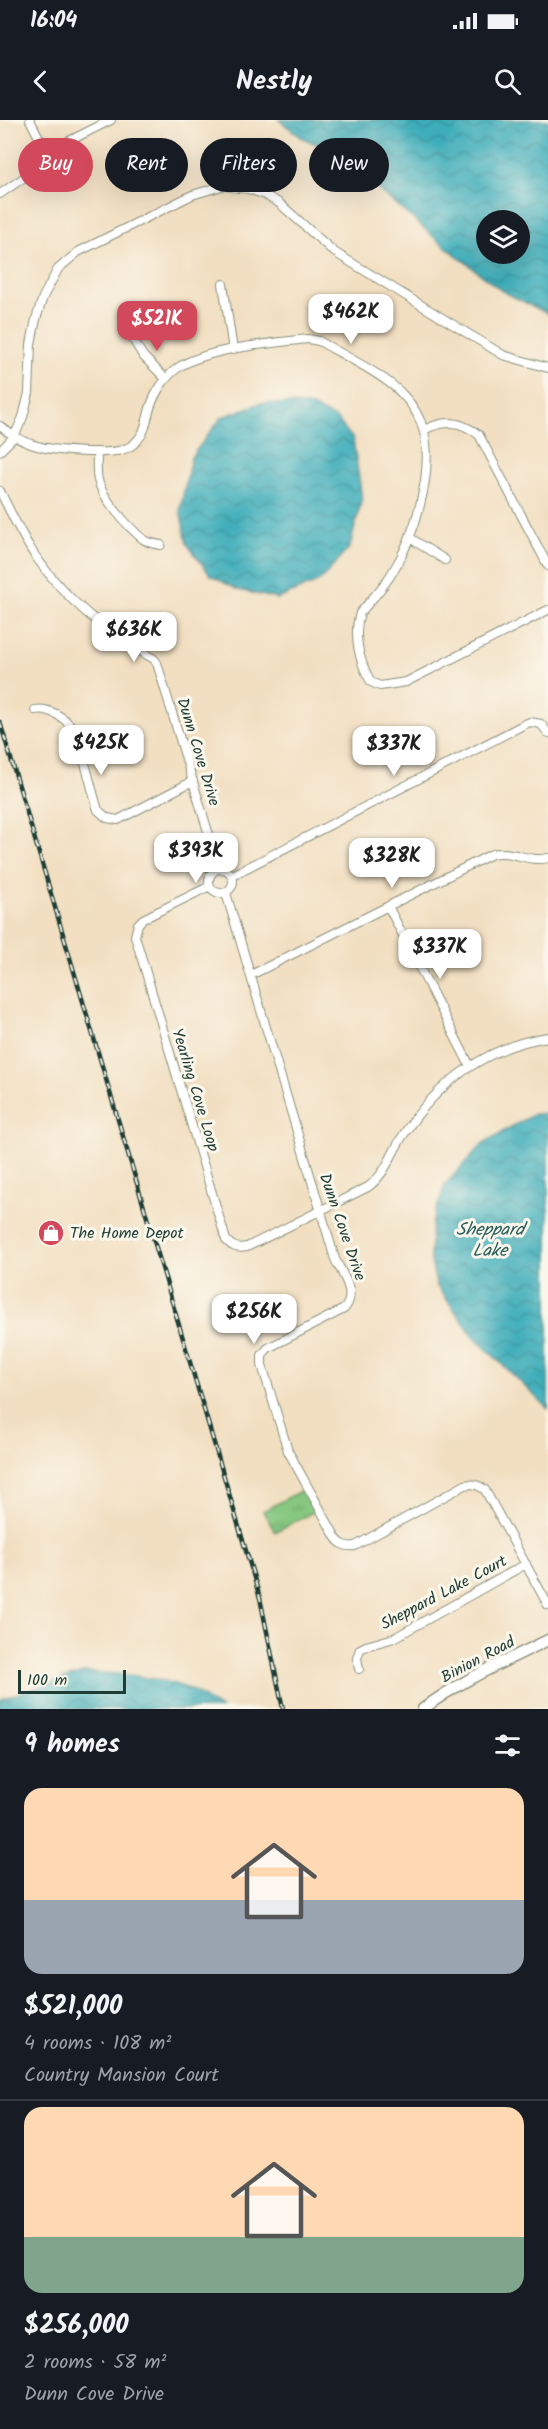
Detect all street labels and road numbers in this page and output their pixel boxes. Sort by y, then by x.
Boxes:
street label: Dunn Cove Drive [170,695,226,809]
street label: Yearling Cove Loop [164,1025,226,1155]
street label: Dunn Cove Drive [312,1170,372,1284]
street label: Sheppard Lake Court [376,1549,512,1637]
street label: Binion Road [437,1630,520,1690]

